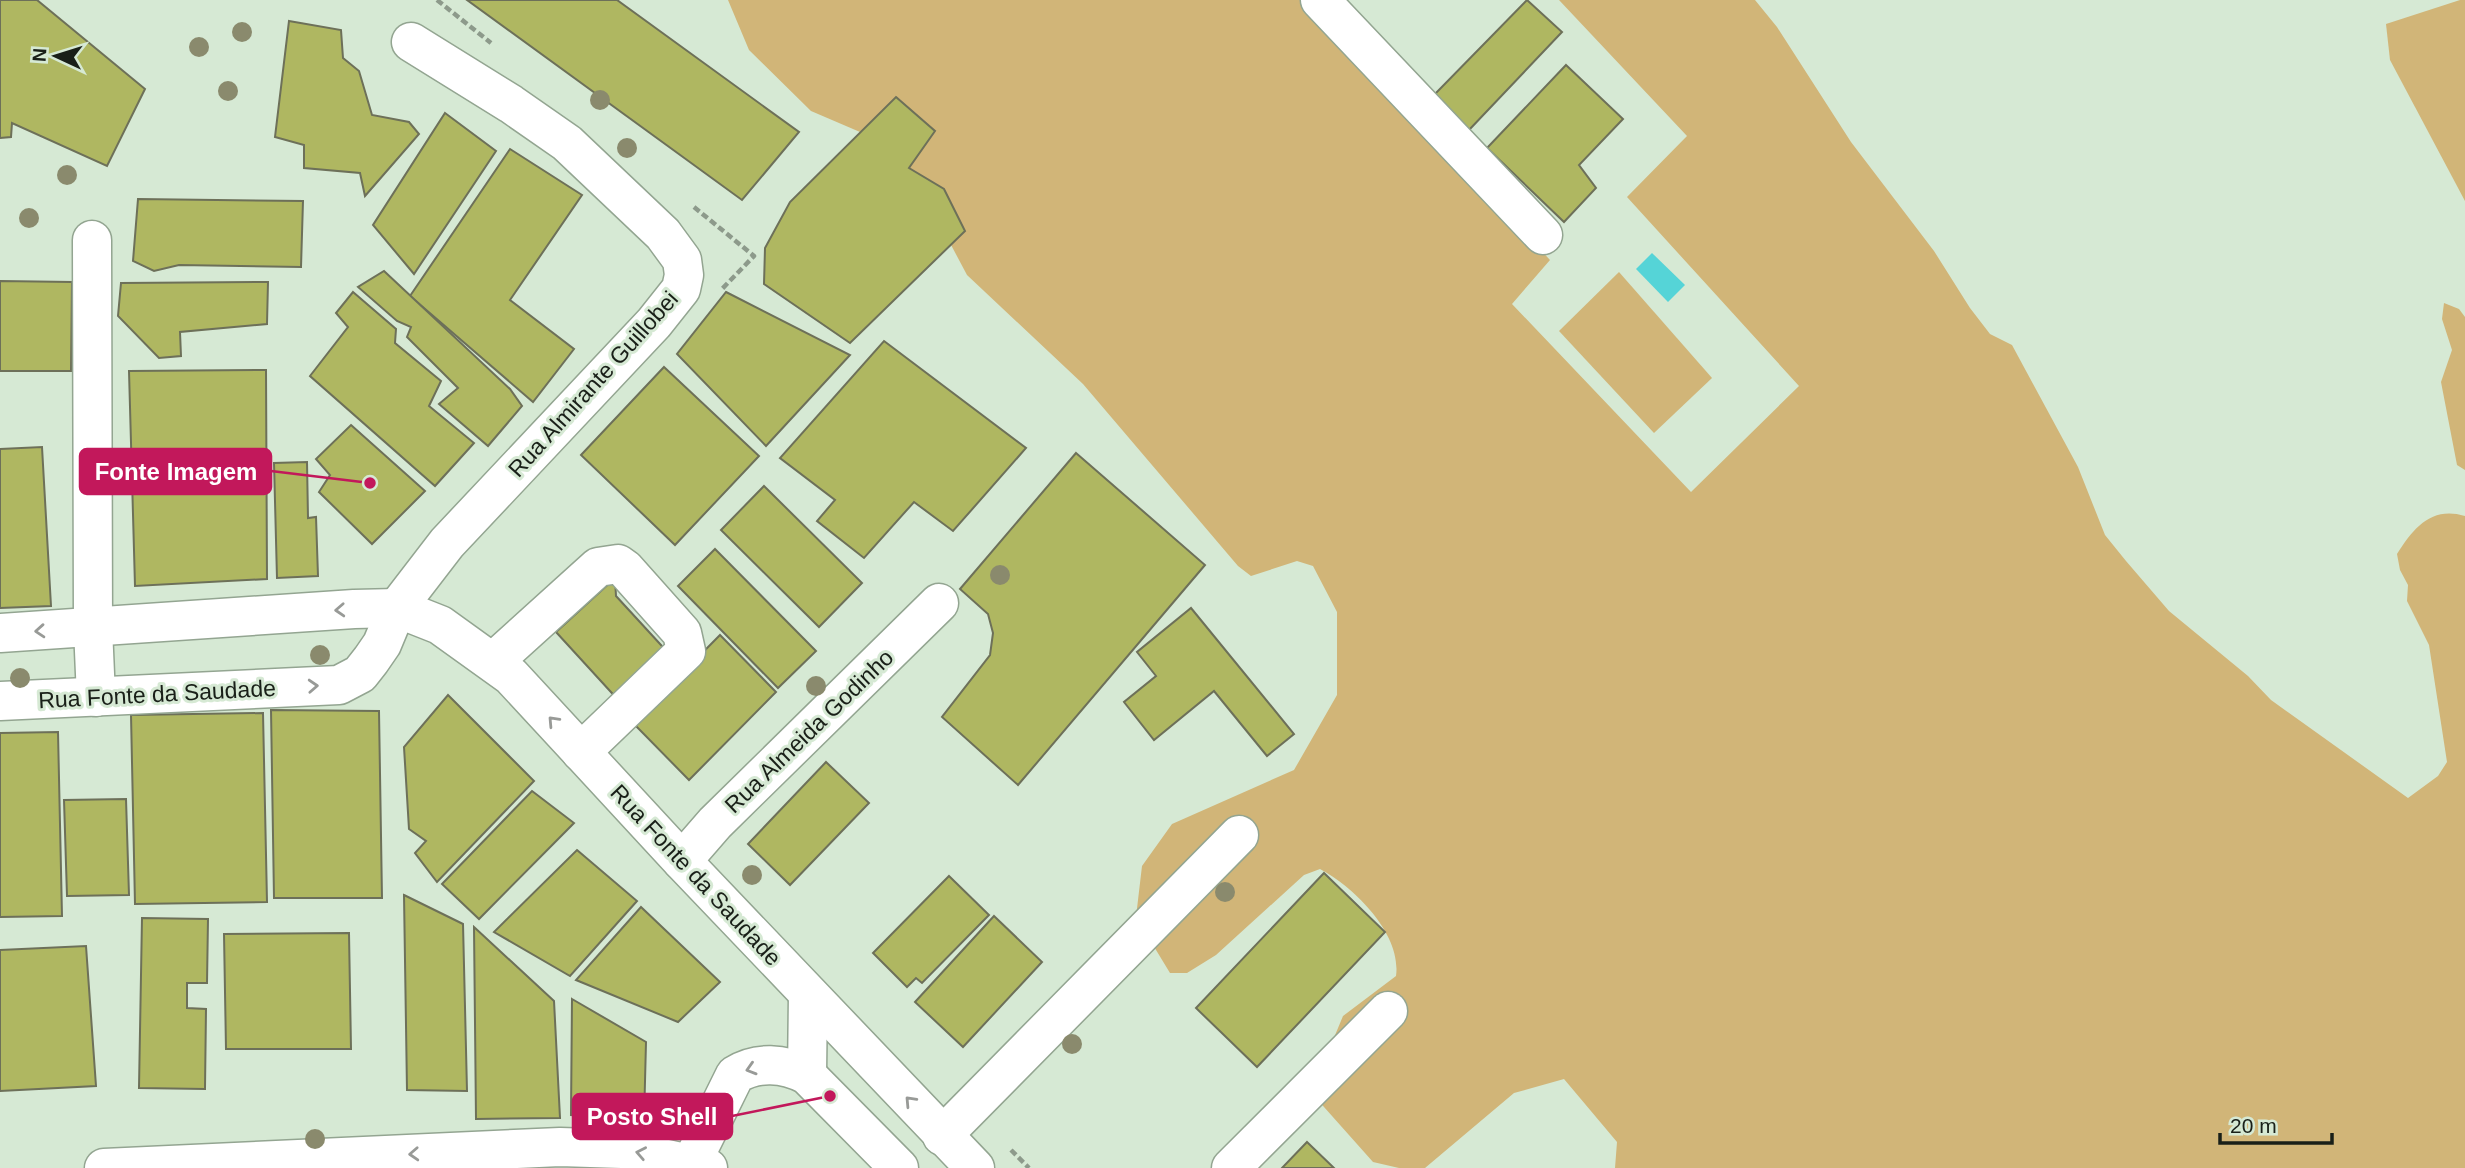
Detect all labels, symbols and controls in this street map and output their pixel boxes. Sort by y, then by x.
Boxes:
north arrow [21,21,91,91]
text: N [29,47,50,62]
street label: Rua Almirante Guillobei [503,286,683,482]
callout: Fonte Imagem [80,449,271,494]
text: Fonte Imagem [95,458,257,485]
one-way arrow [335,602,346,617]
one-way arrow [34,623,45,638]
street label: Rua Almeida Godinho [719,644,899,818]
street label: Rua Fonte da Saudade [38,675,276,713]
one-way arrow [308,679,319,694]
one-way arrow [548,716,561,729]
street label: Rua Fonte da Saudade [605,779,787,971]
one-way arrow [745,1061,757,1075]
callout: Posto Shell [573,1094,732,1139]
one-way arrow [906,1096,918,1109]
scale bar [2220,1102,2332,1146]
text: Posto Shell [587,1103,717,1130]
text: 20 m [2230,1114,2277,1137]
one-way arrow [408,1146,419,1161]
one-way arrow [635,1147,647,1162]

